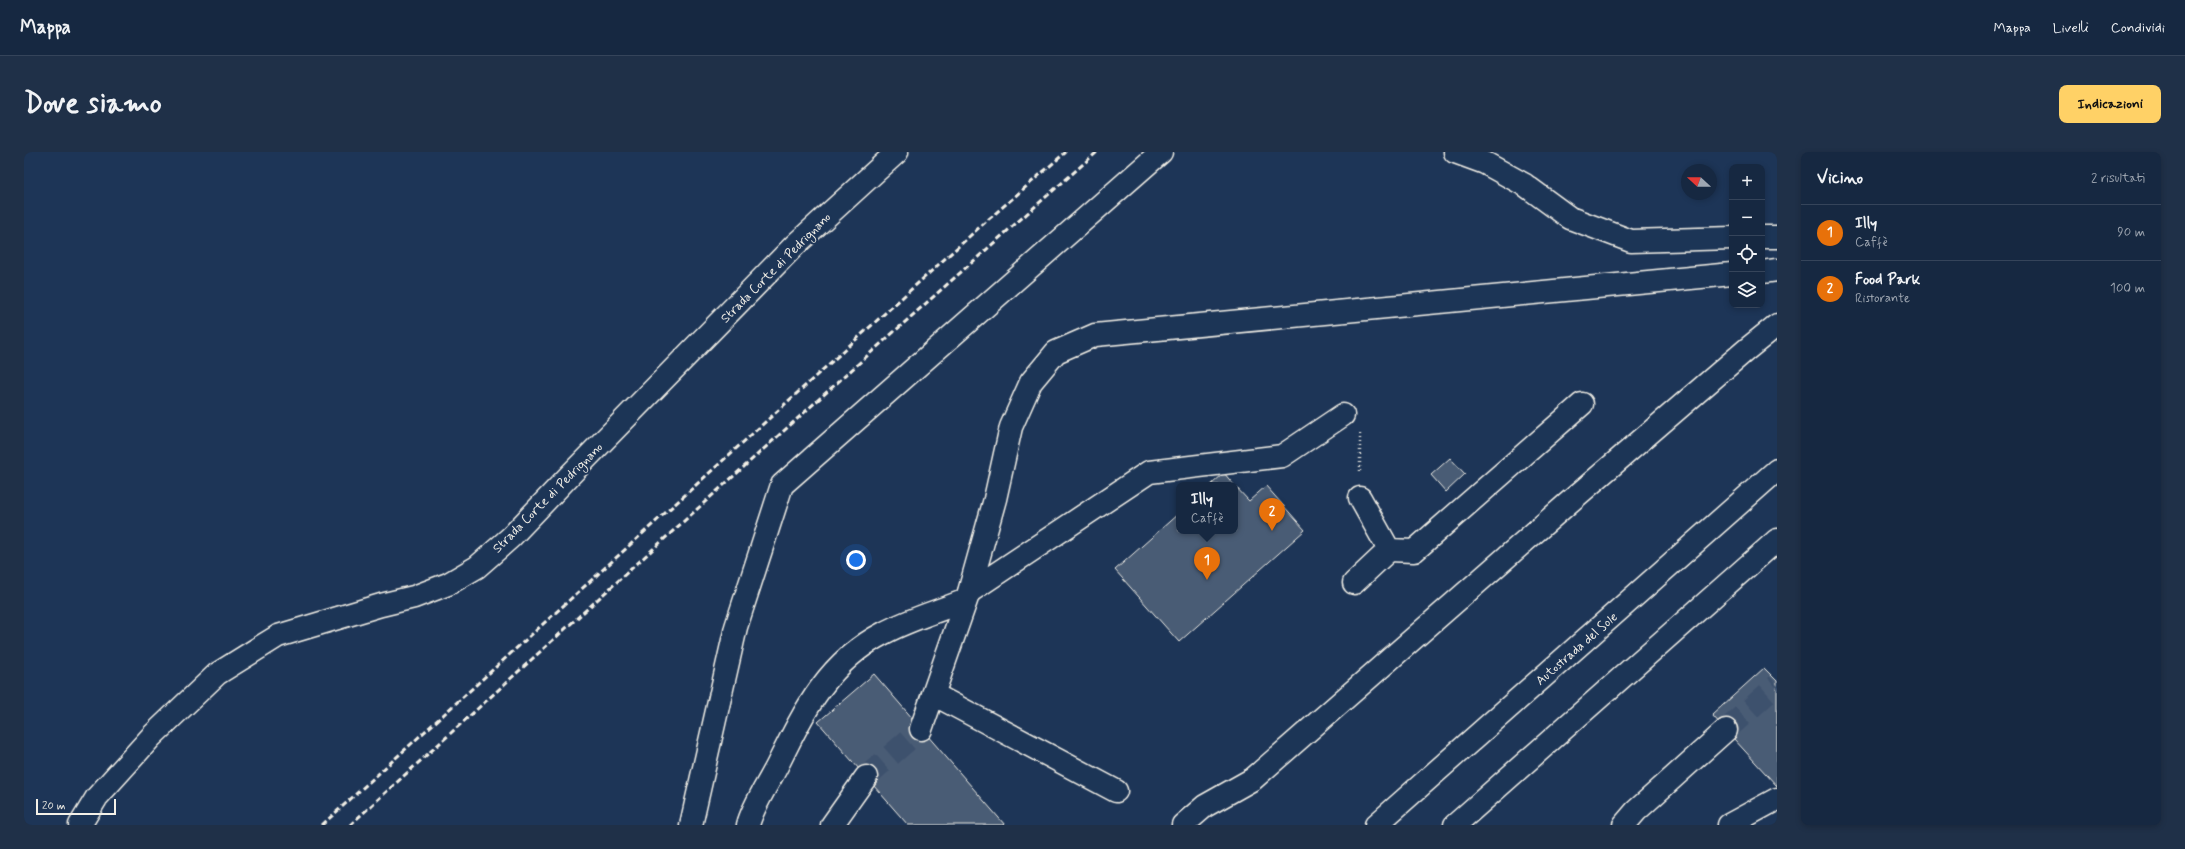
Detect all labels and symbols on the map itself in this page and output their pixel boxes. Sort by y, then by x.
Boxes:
north arrow [1681,164,1717,200]
street label: Strada Corte di Pedrignano [717,209,836,328]
street label: Strada Corte di Pedrignano [489,439,608,558]
pin: 2 [1259,498,1285,531]
pin: 1 [1194,547,1220,580]
your location [846,550,866,570]
street label: Autostrada del Sole [1532,609,1622,689]
scale bar [36,797,116,816]

